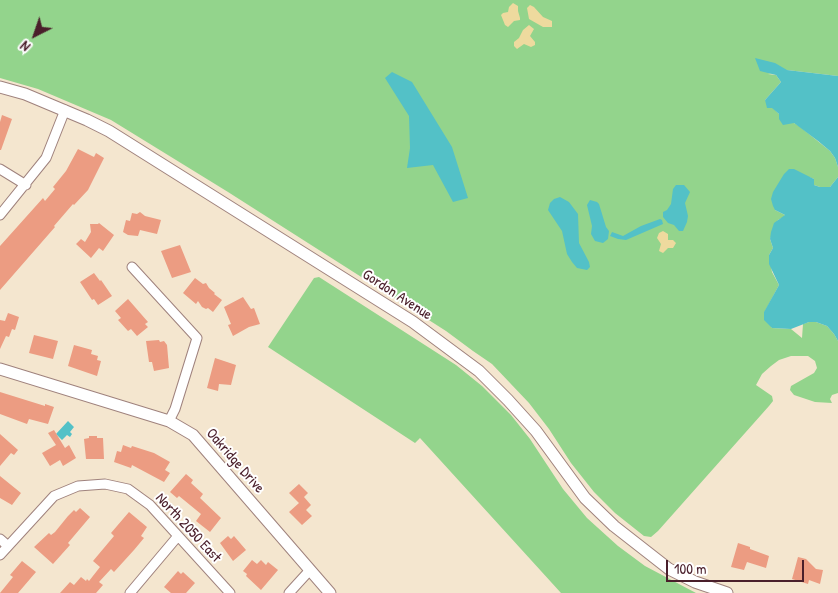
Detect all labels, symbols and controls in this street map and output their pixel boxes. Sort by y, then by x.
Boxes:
north arrow [10,10,60,60]
text: N [16,37,34,56]
street label: Gordon Avenue [359,266,435,324]
street label: Oakridge Drive [202,425,268,497]
street label: North 2050 East [151,490,225,566]
scale bar [668,550,806,582]
text: 100 m [674,558,707,579]

